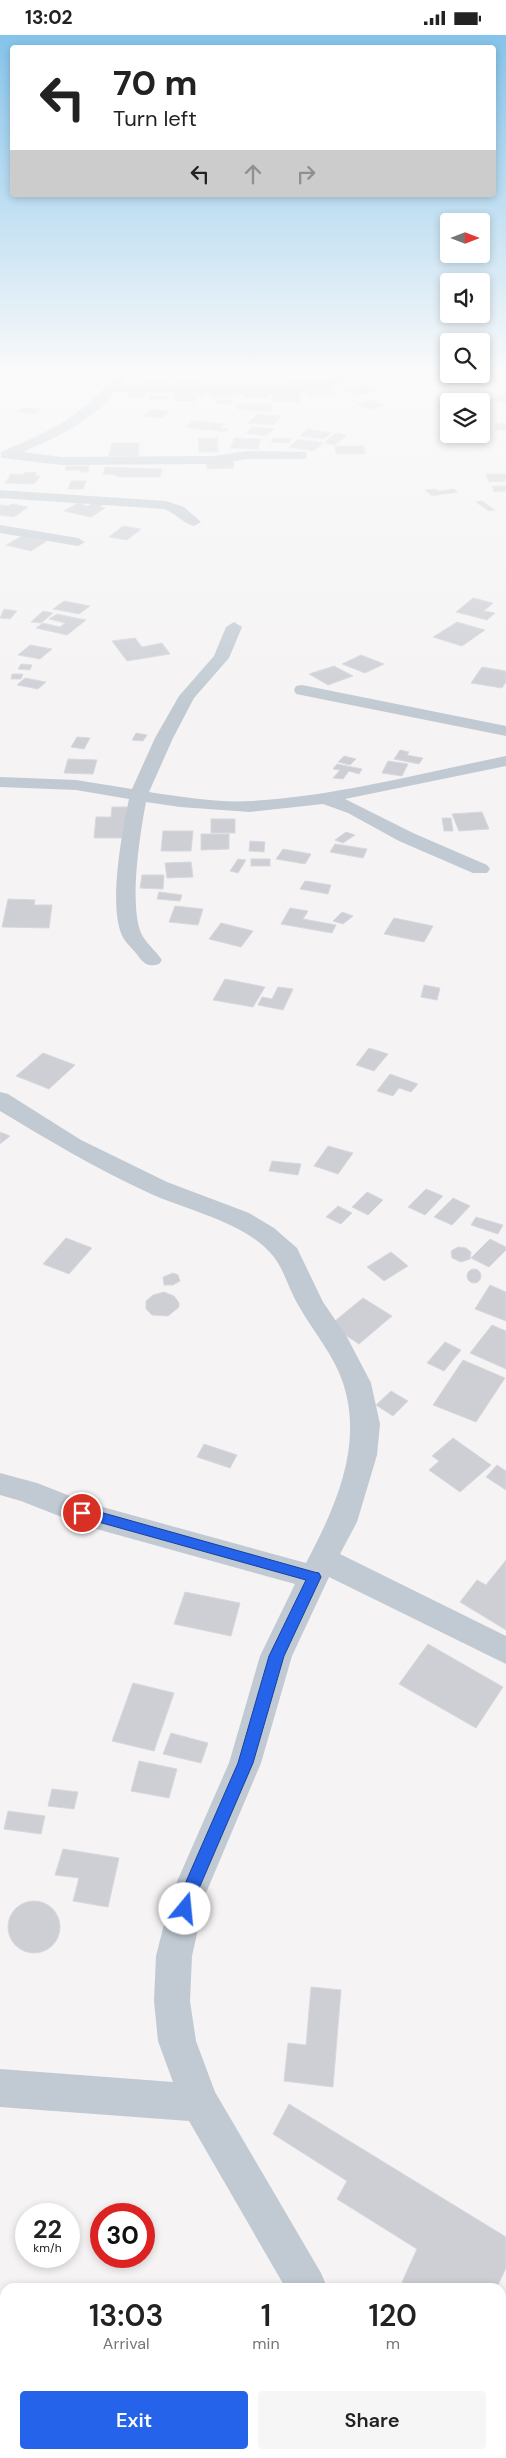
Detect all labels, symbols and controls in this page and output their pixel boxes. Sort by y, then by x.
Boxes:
text: 13:02 [25,5,72,30]
text: 70 m [113,60,197,106]
icon: left [30,65,95,130]
text: Turn left [113,104,197,133]
icon: left [186,160,214,188]
icon: ahead [239,160,267,188]
icon: right [292,160,320,188]
north arrow [440,213,490,263]
map controls [440,213,490,443]
button: sound [440,273,490,323]
button: search [440,333,490,383]
button: layers [440,393,490,443]
pin [61,1492,103,1534]
icon: arrive [68,1499,96,1527]
position arrow [158,1882,210,1934]
speed limit sign: 30 [90,2203,155,2268]
text: 22 [33,2213,62,2246]
text: km/h [33,2240,62,2256]
text: 13:03 [89,2296,163,2335]
text: 1 [261,2296,271,2335]
text: 120 [369,2296,417,2335]
text: Arrival [103,2333,149,2354]
text: min [252,2333,280,2354]
text: m [386,2333,400,2354]
button: Exit [20,2391,248,2449]
button: Share [258,2391,486,2449]

